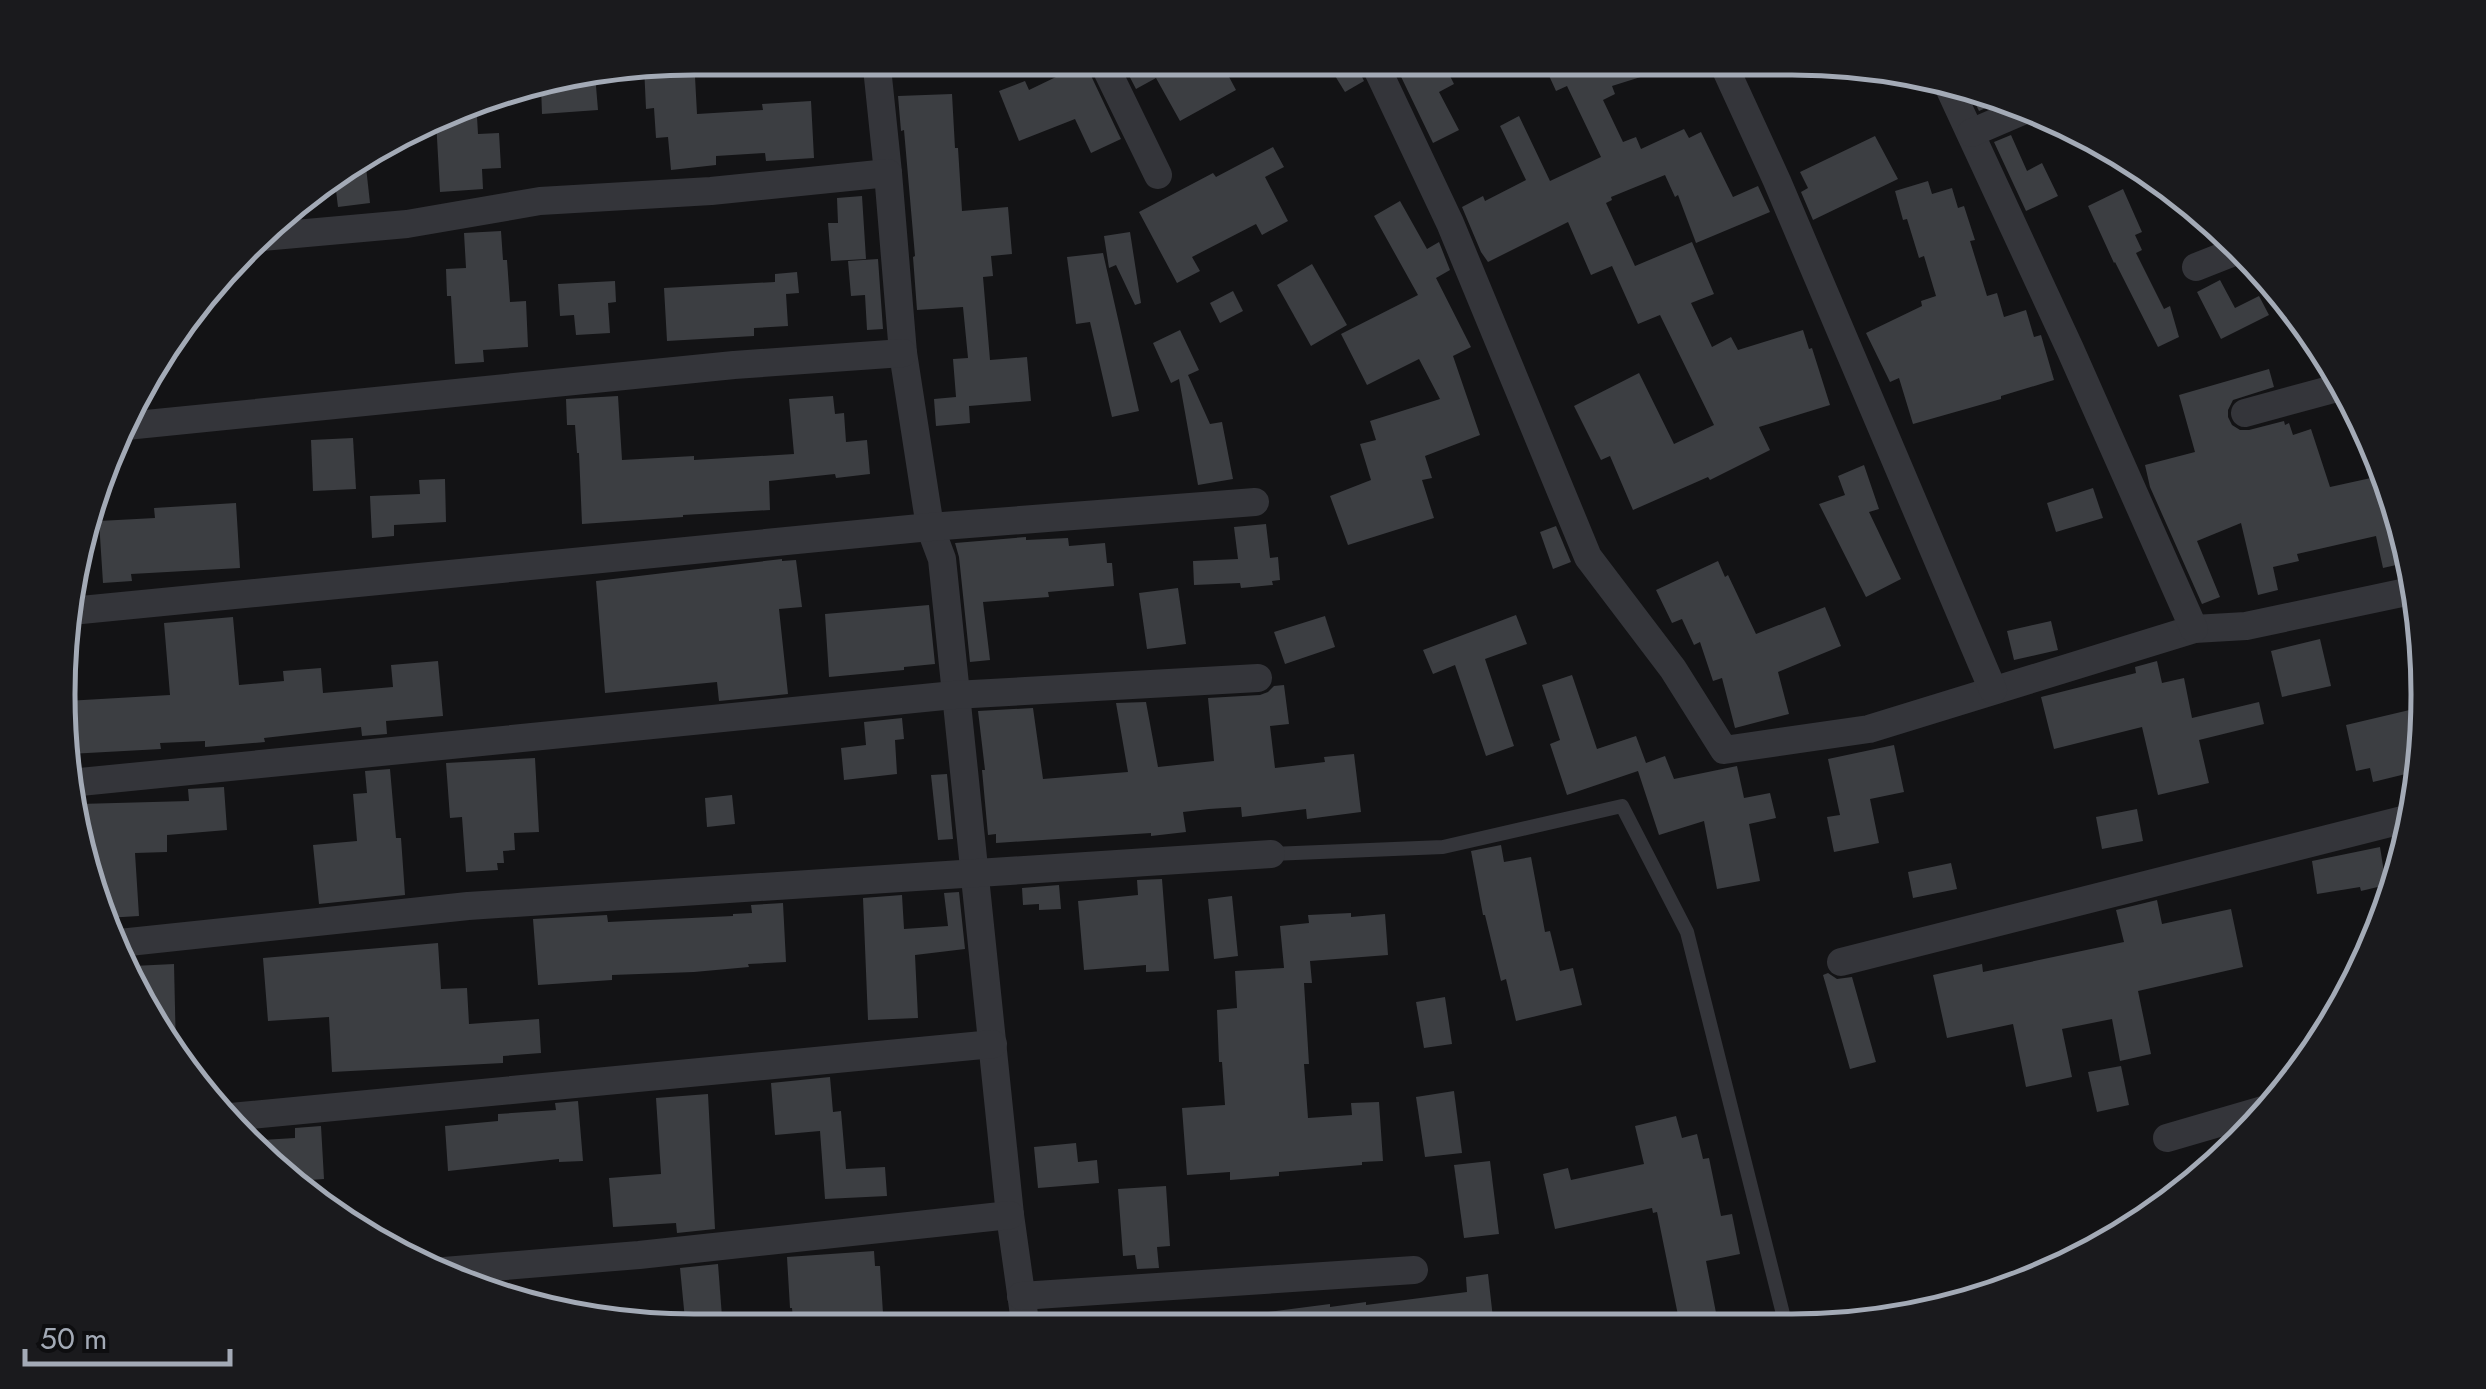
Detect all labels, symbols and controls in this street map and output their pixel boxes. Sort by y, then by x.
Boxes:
scale bar [25,1304,230,1366]
text: 50 m [40,1317,107,1360]

